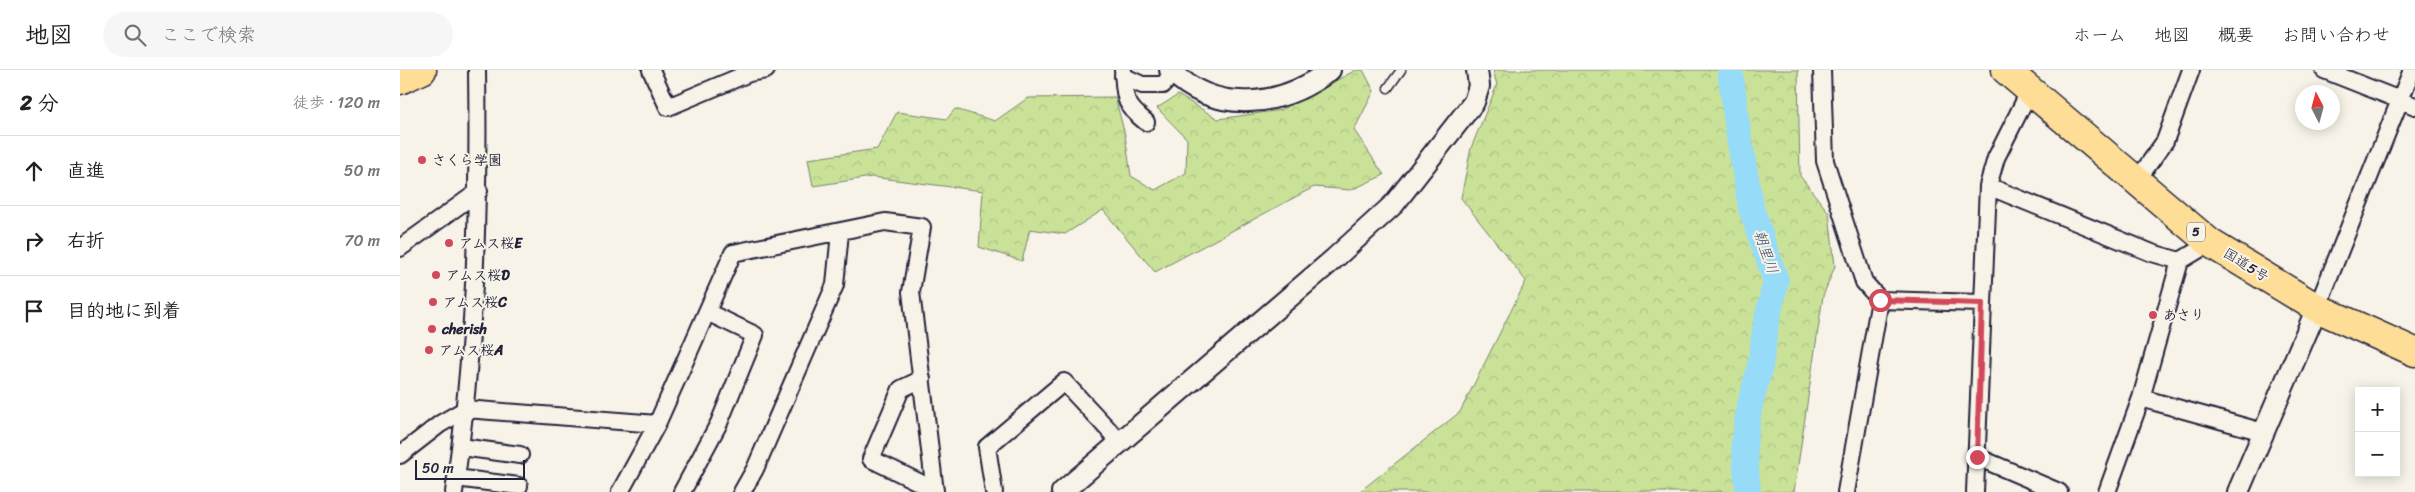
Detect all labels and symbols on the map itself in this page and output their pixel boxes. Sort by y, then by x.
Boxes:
north arrow [2295,85,2340,130]
place label: さくら学園 [432,148,502,173]
marker: さくら学園 [416,154,428,166]
road number: 5 [2187,222,2205,242]
water label: 朝里川 [1746,226,1786,278]
place label: アムス桜E [459,231,523,256]
marker: アムス桜E [443,237,455,249]
street label: 国道5号 [2218,241,2274,289]
place label: アムス桜D [446,263,510,288]
marker: アムス桜D [430,269,442,281]
route start [1869,289,1892,312]
place label: アムス桜C [443,290,507,315]
marker: アムス桜C [427,296,439,308]
place label: あさり [2163,303,2205,328]
marker: あさり [2147,309,2159,321]
place label: cherish [441,317,488,342]
marker: cherish [426,323,438,335]
place label: アムス桜A [439,338,503,363]
marker: アムス桜A [423,344,435,356]
route end [1966,446,1989,469]
scale bar [415,457,525,480]

